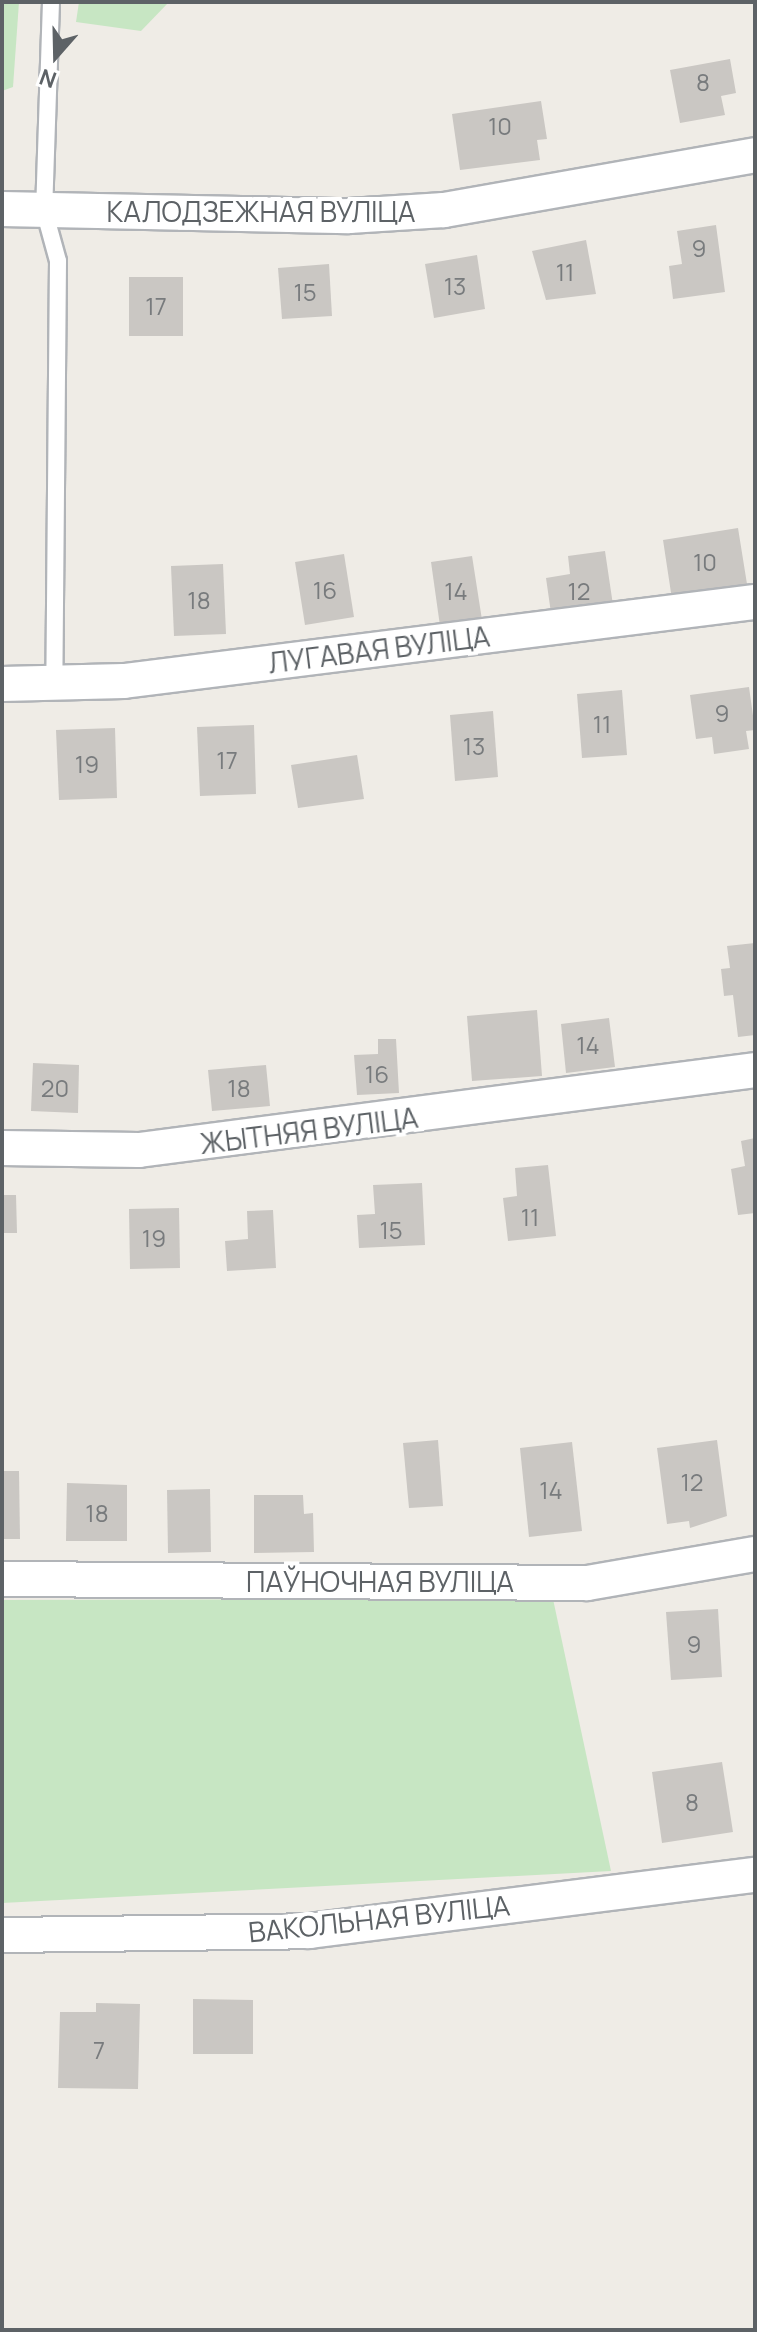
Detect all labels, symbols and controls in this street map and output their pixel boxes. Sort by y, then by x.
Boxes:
north arrow [16,16,96,96]
text: N [35,62,60,95]
house number: 8 [696,68,710,96]
house number: 10 [488,112,512,140]
street label: КАЛОДЗЕЖНАЯ ВУЛІЦА [107,194,415,228]
house number: 9 [692,234,706,262]
house number: 11 [556,258,574,286]
house number: 13 [444,272,466,300]
house number: 15 [293,278,317,306]
house number: 17 [145,292,167,320]
house number: 10 [693,548,717,576]
house number: 16 [313,576,337,604]
house number: 14 [444,577,468,605]
house number: 12 [567,577,591,605]
house number: 18 [187,586,211,614]
street label: ЛУГАВАЯ ВУЛІЦА [266,619,492,679]
house number: 9 [715,699,729,727]
house number: 11 [593,710,611,738]
house number: 13 [463,732,485,760]
house number: 17 [216,746,238,774]
house number: 19 [75,750,99,778]
house number: 14 [576,1031,600,1059]
house number: 16 [365,1060,389,1088]
house number: 20 [41,1074,69,1102]
house number: 18 [227,1074,251,1102]
street label: ЖЫТНЯЯ ВУЛІЦА [198,1100,420,1160]
house number: 11 [521,1203,539,1231]
house number: 15 [379,1216,403,1244]
house number: 19 [142,1224,166,1252]
house number: 12 [680,1468,704,1496]
house number: 14 [539,1476,563,1504]
house number: 18 [85,1499,109,1527]
street label: ПАЎНОЧНАЯ ВУЛІЦА [246,1564,514,1598]
house number: 9 [687,1630,701,1658]
house number: 8 [685,1788,699,1816]
street label: ВАКОЛЬНАЯ ВУЛІЦА [246,1888,512,1948]
house number: 7 [93,2036,105,2064]

